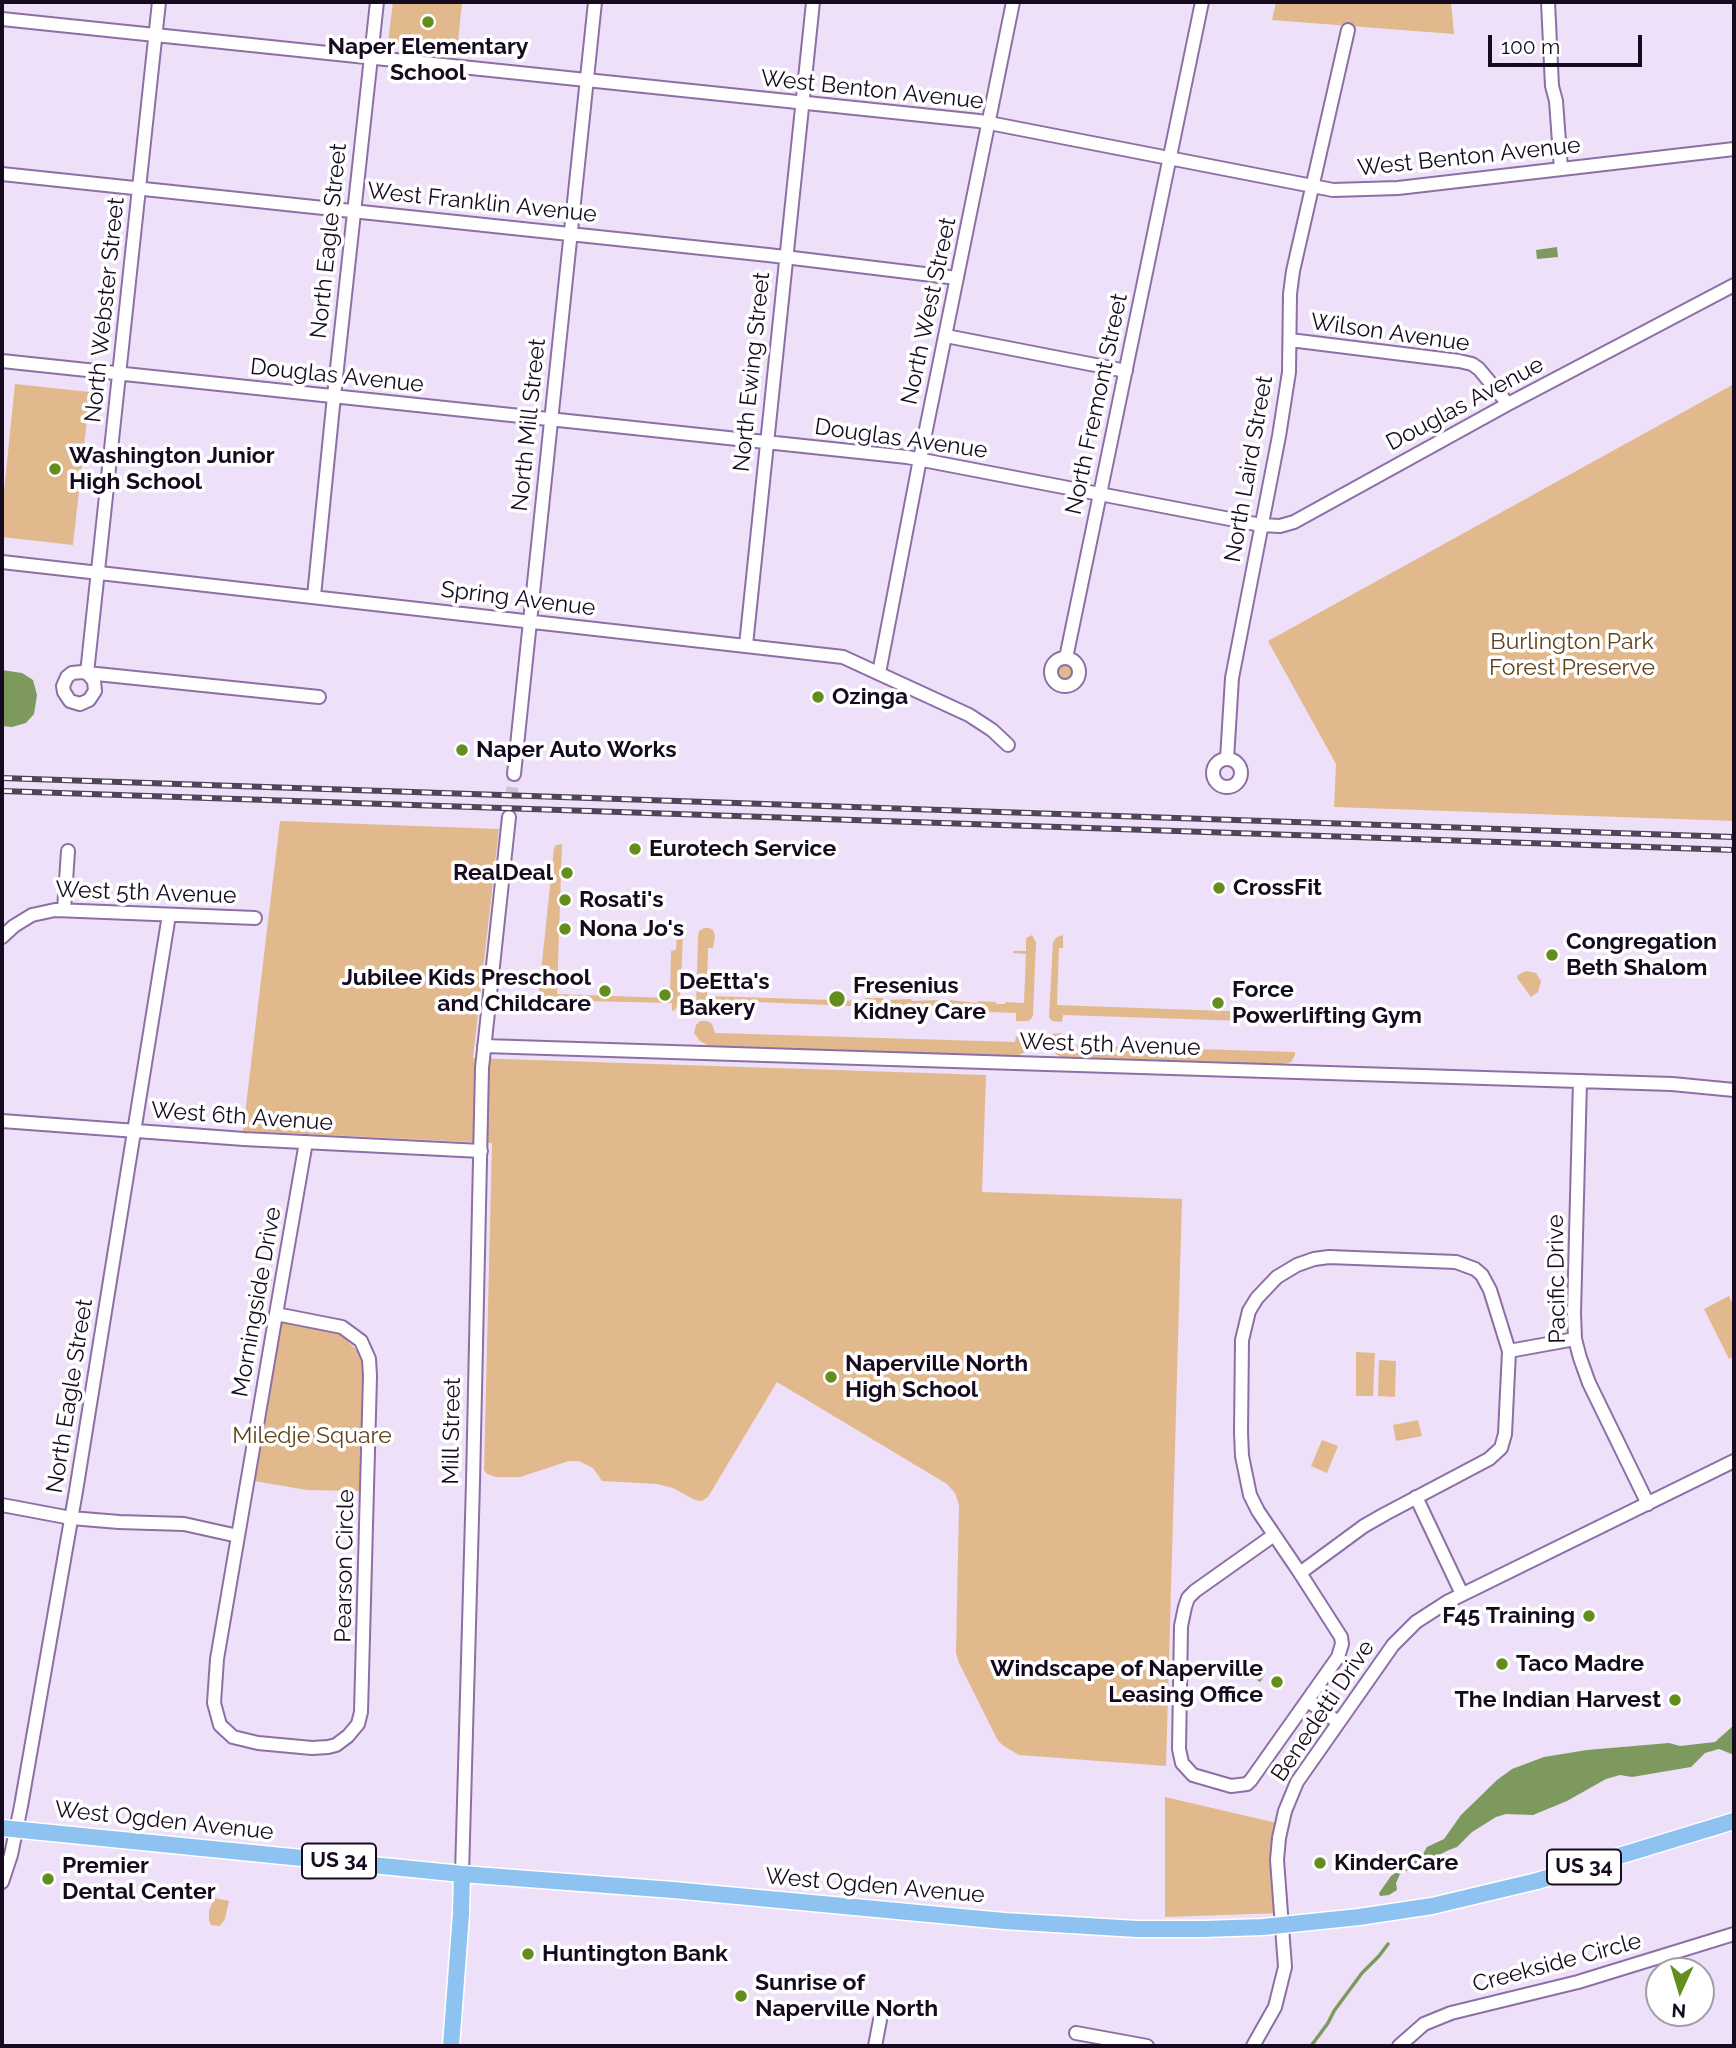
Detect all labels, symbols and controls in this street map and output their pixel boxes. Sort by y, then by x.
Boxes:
marker: Naper Elementary School [420,14,436,30]
scale bar [1491,21,1645,65]
place label: Naper Elementary School [328,33,528,87]
text: 100 m [1501,34,1560,59]
street label: West Benton Avenue [759,65,985,115]
street label: West Benton Avenue [1356,132,1582,182]
street label: North Eagle Street [305,142,353,340]
street label: West Franklin Avenue [366,177,598,229]
street label: North Webster Street [79,196,131,424]
street label: North West Street [896,215,962,407]
street label: North Ewing Street [728,271,776,473]
street label: North Fremont Street [1060,291,1134,517]
street label: Wilson Avenue [1309,308,1471,358]
street label: North Mill Street [506,337,552,513]
street label: Douglas Avenue [1381,351,1549,457]
street label: Douglas Avenue [249,353,425,399]
street label: North Laird Street [1219,374,1279,564]
street label: Douglas Avenue [813,413,989,465]
place label: Washington Junior High School [69,442,275,496]
marker: Washington Junior High School [47,461,63,477]
street label: Spring Avenue [439,576,597,622]
park label: Burlington Park Forest Preserve [1489,628,1655,682]
place label: Ozinga [832,683,908,711]
marker: Ozinga [810,689,826,705]
place label: Naper Auto Works [476,736,677,764]
marker: Naper Auto Works [454,742,470,758]
place label: Eurotech Service [649,835,836,863]
marker: Eurotech Service [627,841,643,857]
place label: RealDeal [453,859,553,887]
marker: RealDeal [559,865,575,881]
place label: CrossFit [1233,874,1322,902]
street label: West 5th Avenue [55,876,237,910]
marker: CrossFit [1211,880,1227,896]
place label: Rosati's [579,886,664,914]
marker: Rosati's [557,892,573,908]
place label: Nona Jo's [579,915,684,943]
marker: Nona Jo's [557,921,573,937]
place label: Congregation Beth Shalom [1566,928,1717,982]
marker: Congregation Beth Shalom [1544,947,1560,963]
place label: Jubilee Kids Preschool and Childcare [342,964,591,1018]
place label: DeEtta's Bakery [679,968,770,1022]
place label: Fresenius Kidney Care [853,972,986,1026]
place label: Force Powerlifting Gym [1232,976,1422,1030]
marker: Jubilee Kids Preschool and Childcare [597,983,613,999]
marker: DeEtta's Bakery [657,987,673,1003]
marker: Fresenius Kidney Care [827,989,847,1009]
marker: Force Powerlifting Gym [1210,995,1226,1011]
street label: West 5th Avenue [1019,1028,1201,1062]
street label: West 6th Avenue [150,1097,334,1137]
street label: Morningside Drive [227,1205,287,1399]
street label: Pacific Drive [1542,1214,1572,1344]
street label: North Eagle Street [41,1297,99,1495]
place label: Naperville North High School [845,1350,1028,1404]
marker: Naperville North High School [823,1369,839,1385]
street label: Mill Street [437,1377,467,1485]
park label: Miledje Square [232,1422,392,1450]
street label: Pearson Circle [330,1489,360,1643]
place label: F45 Training [1442,1602,1575,1630]
marker: F45 Training [1581,1608,1597,1624]
street label: Benedetti Drive [1266,1635,1380,1787]
place label: Taco Madre [1516,1650,1644,1678]
place label: Windscape of Naperville Leasing Office [990,1655,1263,1709]
marker: Taco Madre [1494,1656,1510,1672]
marker: Windscape of Naperville Leasing Office [1269,1674,1285,1690]
place label: The Indian Harvest [1455,1686,1661,1714]
marker: The Indian Harvest [1667,1692,1683,1708]
street label: West Ogden Avenue [53,1796,275,1846]
road number: US 34 [302,1843,376,1878]
place label: KinderCare [1334,1849,1458,1877]
road number: US 34 [1547,1850,1621,1884]
place label: Premier Dental Center [62,1852,216,1906]
marker: KinderCare [1312,1855,1328,1871]
street label: West Ogden Avenue [764,1863,986,1909]
marker: Premier Dental Center [40,1871,56,1887]
street label: Creekside Circle [1470,1927,1644,1999]
place label: Huntington Bank [542,1940,728,1968]
marker: Huntington Bank [520,1946,536,1962]
north arrow [1645,1957,1715,2027]
place label: Sunrise of Naperville North [755,1969,938,2023]
marker: Sunrise of Naperville North [733,1988,749,2004]
text: N [1671,1999,1687,2022]

